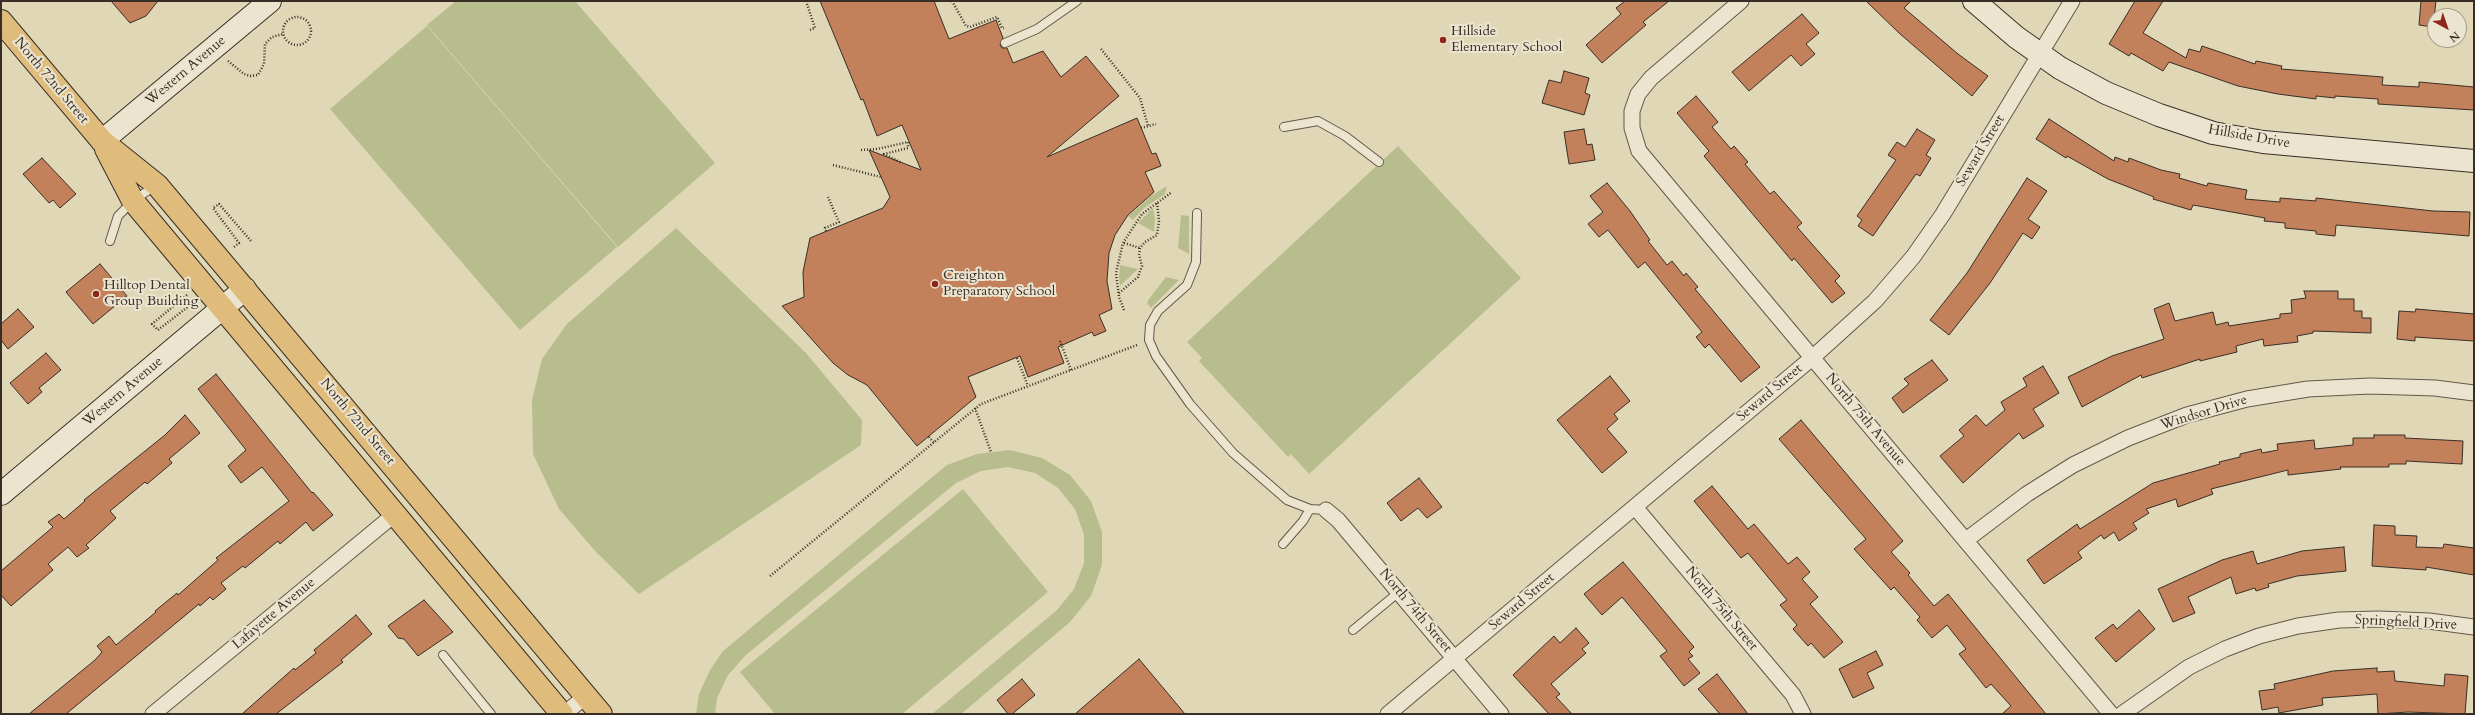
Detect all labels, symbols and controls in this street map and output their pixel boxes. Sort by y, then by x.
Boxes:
north arrow [2427,8,2467,48]
place label: Hillside Elementary School [1451,24,1562,56]
text: N [2446,28,2463,46]
street label: Western Avenue [142,33,230,109]
street label: North 72nd Street [10,34,92,128]
marker: Hillside Elementary School [1438,35,1448,45]
street label: Seward Street [1953,112,2009,190]
street label: Hillside Drive [2207,122,2291,152]
place label: Creighton Preparatory School [943,268,1055,300]
place label: Hilltop Dental Group Building [104,278,199,310]
marker: Creighton Preparatory School [930,279,940,289]
marker: Hilltop Dental Group Building [91,289,101,299]
street label: Western Avenue [79,354,167,430]
street label: Seward Street [1734,361,1806,425]
street label: North 75th Avenue [1821,370,1909,470]
street label: North 72nd Street [316,375,398,469]
street label: Windsor Drive [2159,392,2249,434]
street label: North 75th Street [1681,564,1761,654]
street label: North 74th Street [1375,566,1455,656]
street label: Seward Street [1486,570,1558,634]
street label: Lafayette Avenue [229,574,319,654]
street label: Springfield Drive [2355,612,2457,634]

